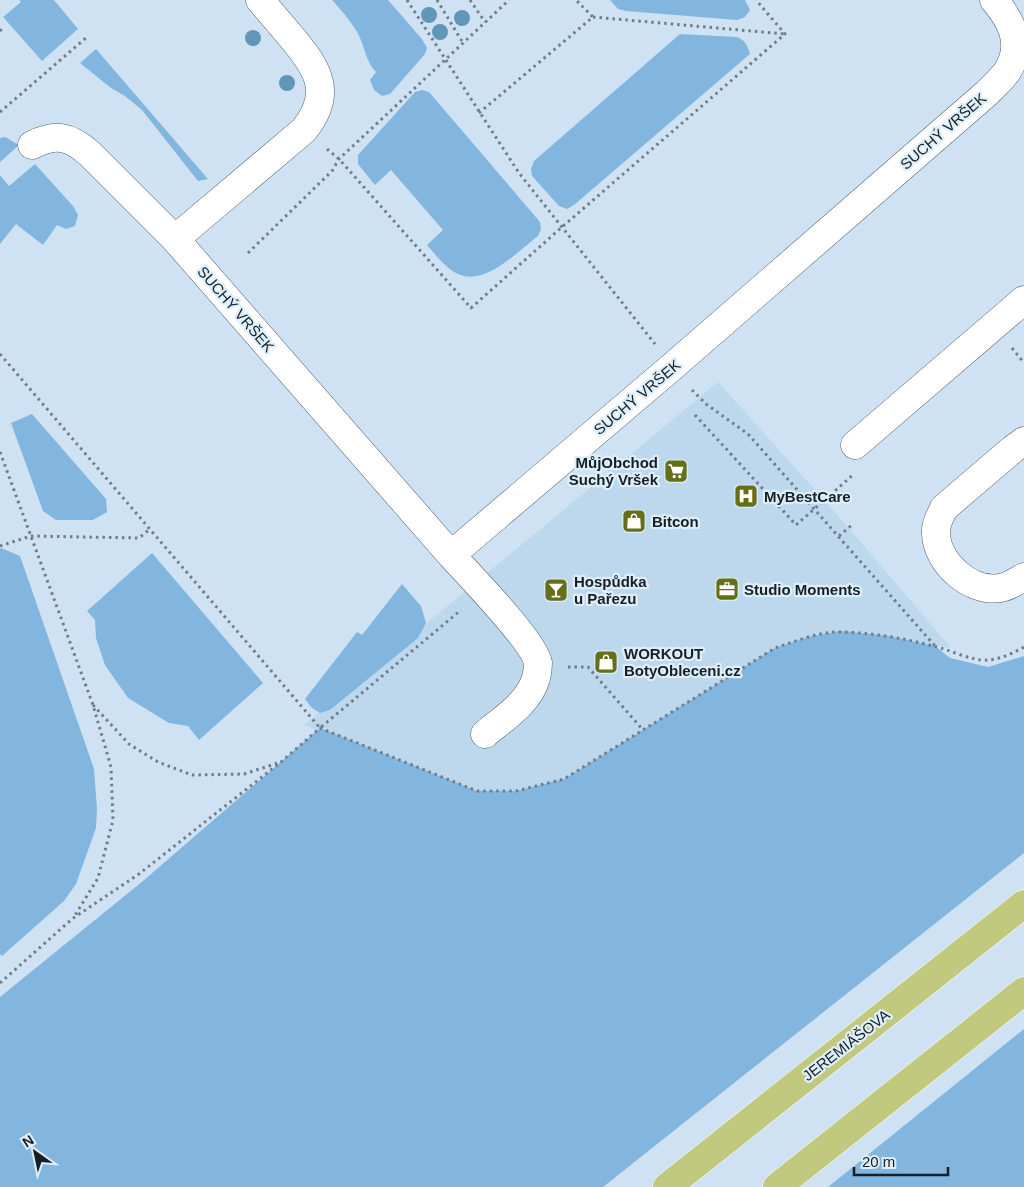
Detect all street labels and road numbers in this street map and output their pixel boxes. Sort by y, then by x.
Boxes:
street label: SUCHÝ VRŠEK [897,89,989,173]
street label: SUCHÝ VRŠEK [194,263,278,355]
street label: SUCHÝ VRŠEK [590,356,684,438]
street label: JEREMIÁŠOVA [799,1006,893,1084]

